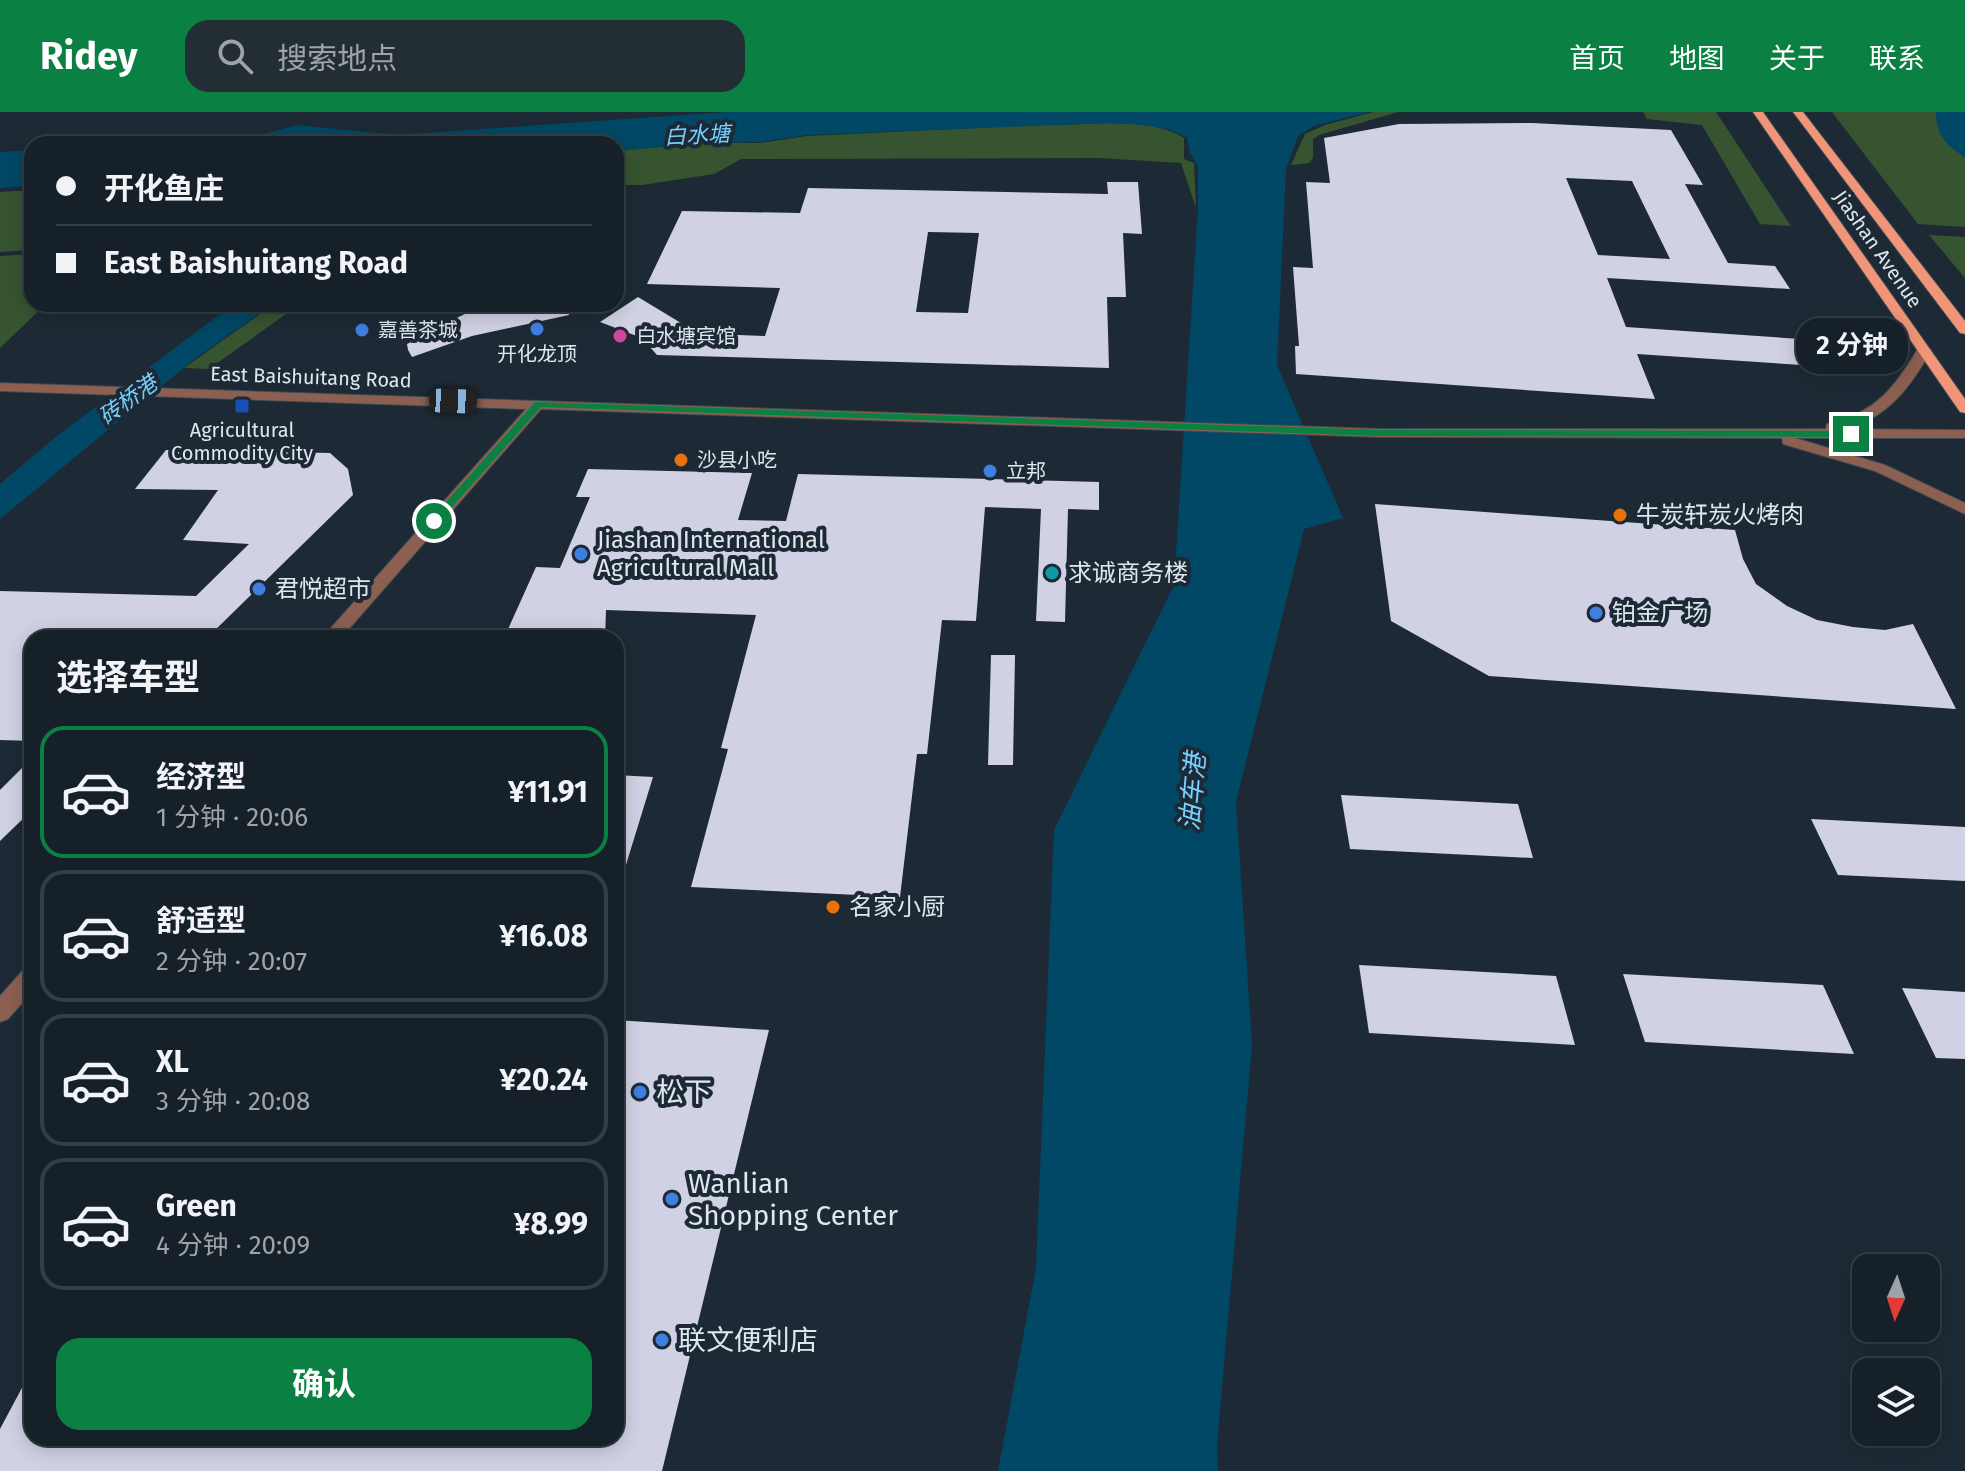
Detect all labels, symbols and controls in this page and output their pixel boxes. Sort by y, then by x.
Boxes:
search box [185,20,745,92]
text: Ridey [40,33,137,79]
icon: search [213,34,257,78]
text: 搜索地点 [277,41,397,77]
text: 首页 [1569,42,1625,75]
text: 地图 [1669,42,1725,75]
text: 关于 [1769,42,1825,75]
text: 联系 [1869,42,1925,75]
water label: 白水塘 [663,120,735,150]
text: 开化鱼庄 [104,171,224,207]
street label: Jiashan Avenue [1829,186,1927,312]
text: East Baishuitang Road [104,245,408,281]
place label: 嘉善茶城 [378,318,458,342]
callout: 2 分钟 [1795,318,1907,374]
marker: 开化龙顶 [528,320,546,338]
marker: 嘉善茶城 [353,321,371,339]
place label: 白水塘宾馆 [636,324,736,348]
marker: 白水塘宾馆 [611,327,629,345]
text: 2 分钟 [1816,330,1888,361]
place label: 开化龙顶 [497,342,577,366]
street label: East Baishuitang Road [210,361,412,393]
water label: 砖桥港 [93,368,165,430]
car [429,388,477,414]
marker: Agricultural Commodity City [233,397,251,415]
route end [1833,416,1869,452]
place label: Agricultural Commodity City [171,418,313,465]
place label: 沙县小吃 [697,448,777,472]
marker: 沙县小吃 [672,451,690,469]
place label: 立邦 [1006,459,1046,483]
marker: 立邦 [981,462,999,480]
place label: 牛炭轩炭火烤肉 [1636,501,1804,529]
route start [416,503,452,539]
marker: 牛炭轩炭火烤肉 [1611,506,1629,524]
place label: Jiashan International Agricultural Mall [597,526,825,582]
marker: Jiashan International Agricultural Mall [572,545,590,563]
place label: 求诚商务楼 [1068,559,1188,587]
marker: 求诚商务楼 [1043,564,1061,582]
place label: 君悦超市 [275,575,371,603]
marker: 君悦超市 [250,580,268,598]
place label: 铂金广场 [1612,599,1708,627]
marker: 铂金广场 [1587,604,1605,622]
text: 选择车型 [56,656,200,700]
water label: 油车港 [1174,748,1212,832]
icon: car [60,756,132,828]
text: 经济型 [156,759,246,795]
text: ¥11.91 [508,774,588,810]
text: 1 分钟 · 20:06 [156,802,308,833]
place label: 名家小厨 [849,893,945,921]
marker: 名家小厨 [824,898,842,916]
icon: car [60,900,132,972]
text: 舒适型 [156,903,246,939]
text: ¥16.08 [499,918,588,954]
text: 2 分钟 · 20:07 [156,946,307,977]
icon: car [60,1044,132,1116]
text: XL [156,1044,189,1080]
text: ¥20.24 [500,1062,588,1098]
place label: 松下 [656,1076,712,1109]
marker: 松下 [631,1083,649,1101]
text: 3 分钟 · 20:08 [156,1086,310,1117]
place label: Wanlian Shopping Center [688,1167,898,1232]
icon: car [60,1188,132,1260]
text: Green [156,1188,237,1224]
marker: Wanlian Shopping Center [663,1190,681,1208]
text: ¥8.99 [514,1206,588,1242]
text: 4 分钟 · 20:09 [156,1230,310,1261]
north arrow [1852,1254,1940,1342]
map controls [1852,1254,1940,1446]
place label: 联文便利店 [678,1324,818,1357]
marker: 联文便利店 [653,1331,671,1349]
button: 确认 [56,1338,592,1430]
button: layers [1852,1358,1940,1446]

